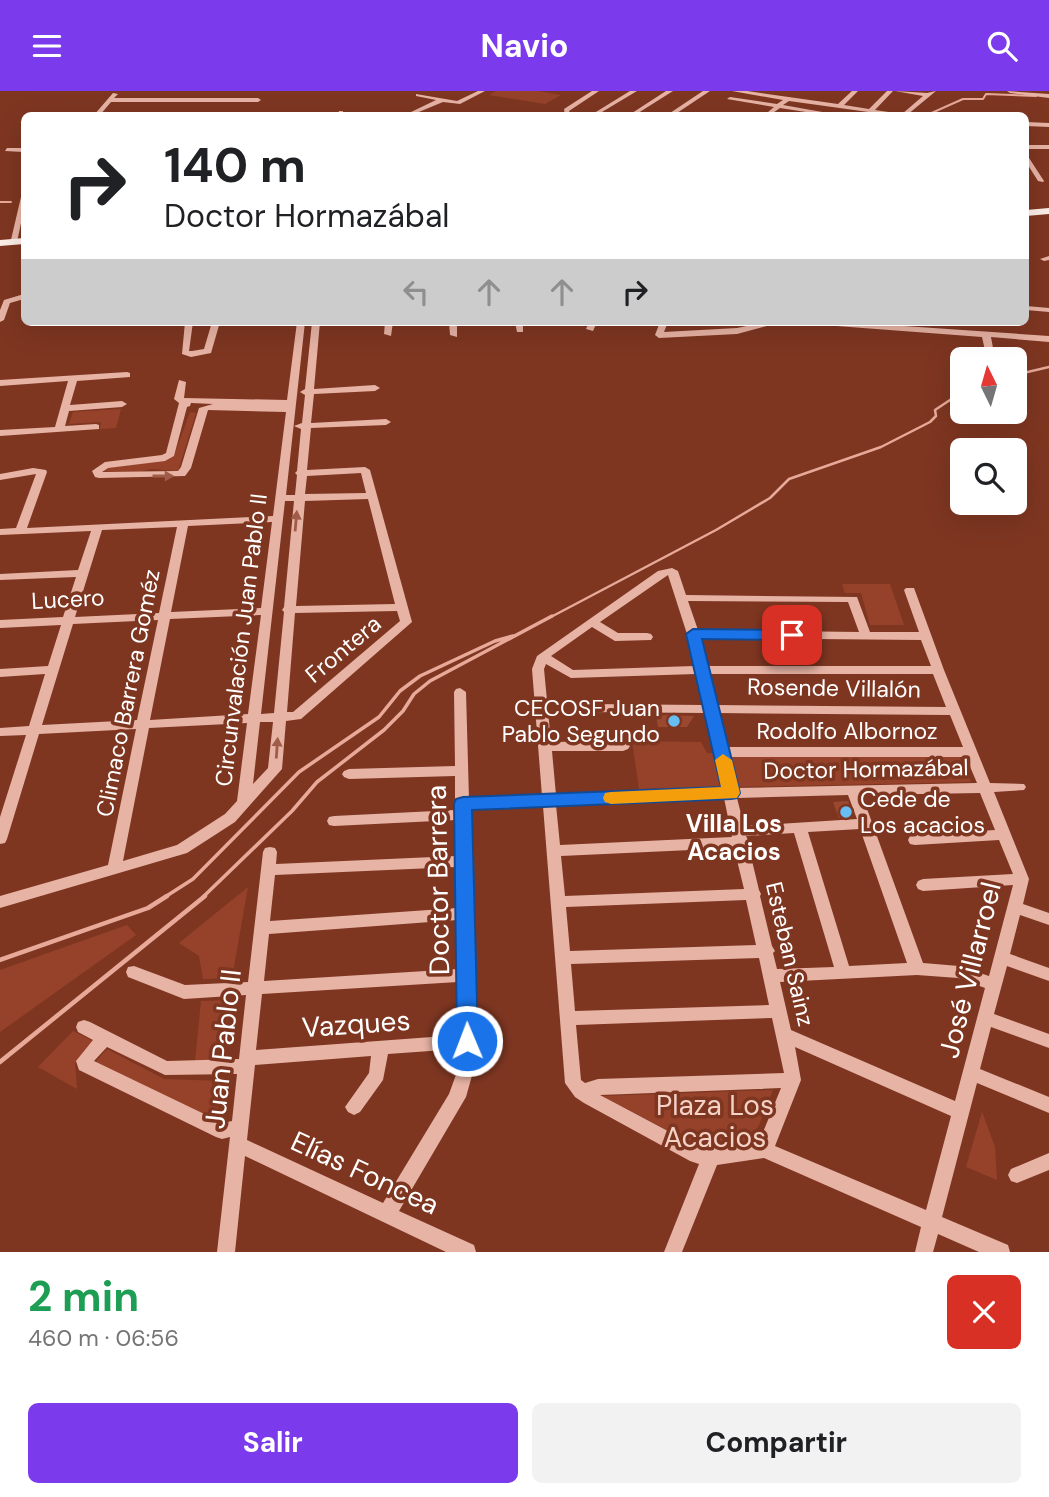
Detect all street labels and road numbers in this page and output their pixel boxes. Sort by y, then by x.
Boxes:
street label: Circunvalación Juan Pablo II [208,492,274,788]
street label: Climaco Barrera Goméz [89,567,167,819]
street label: Lucero [31,582,105,616]
street label: Frontera [299,609,387,689]
street label: Rosende Villalón [747,671,921,705]
street label: Rodolfo Albornoz [756,716,938,746]
street label: Doctor Hormazábal [763,752,969,786]
street label: Doctor Barrera [418,785,458,975]
street label: José Villarroel [930,878,1010,1062]
street label: Esteban Sainz [759,879,821,1029]
street label: Juan Pablo II [196,967,250,1131]
street label: Vazques [300,1002,412,1046]
street label: Elías Foncea [285,1123,445,1223]

